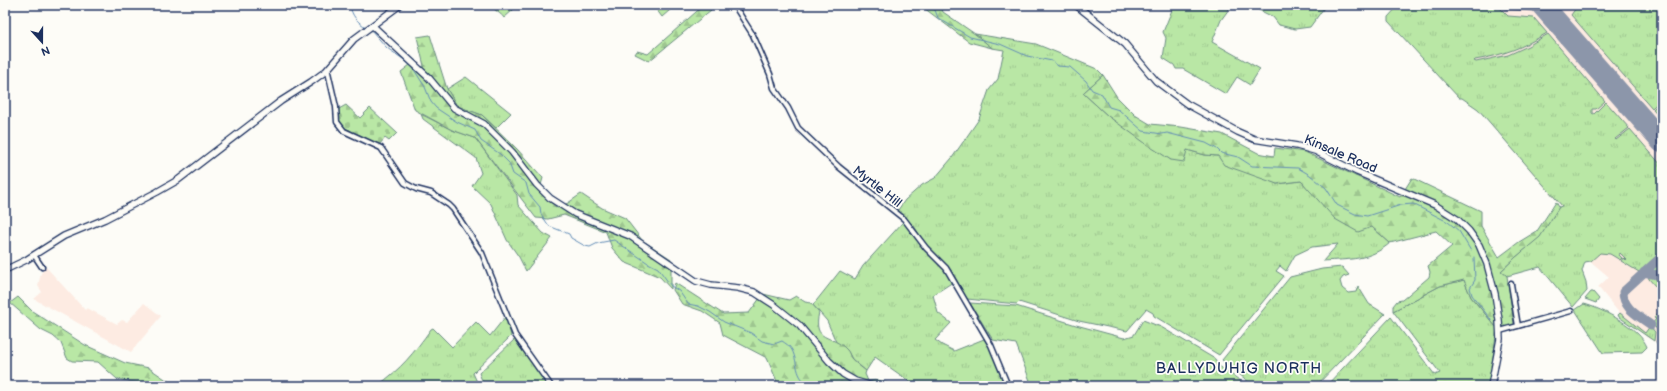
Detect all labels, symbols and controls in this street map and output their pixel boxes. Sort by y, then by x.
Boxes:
north arrow [22,22,62,62]
text: N [39,43,52,58]
street label: Kinsale Road [1302,131,1380,177]
street label: Myrtle Hill [849,163,905,211]
district label: BALLYDUHIG NORTH [1156,359,1322,378]

